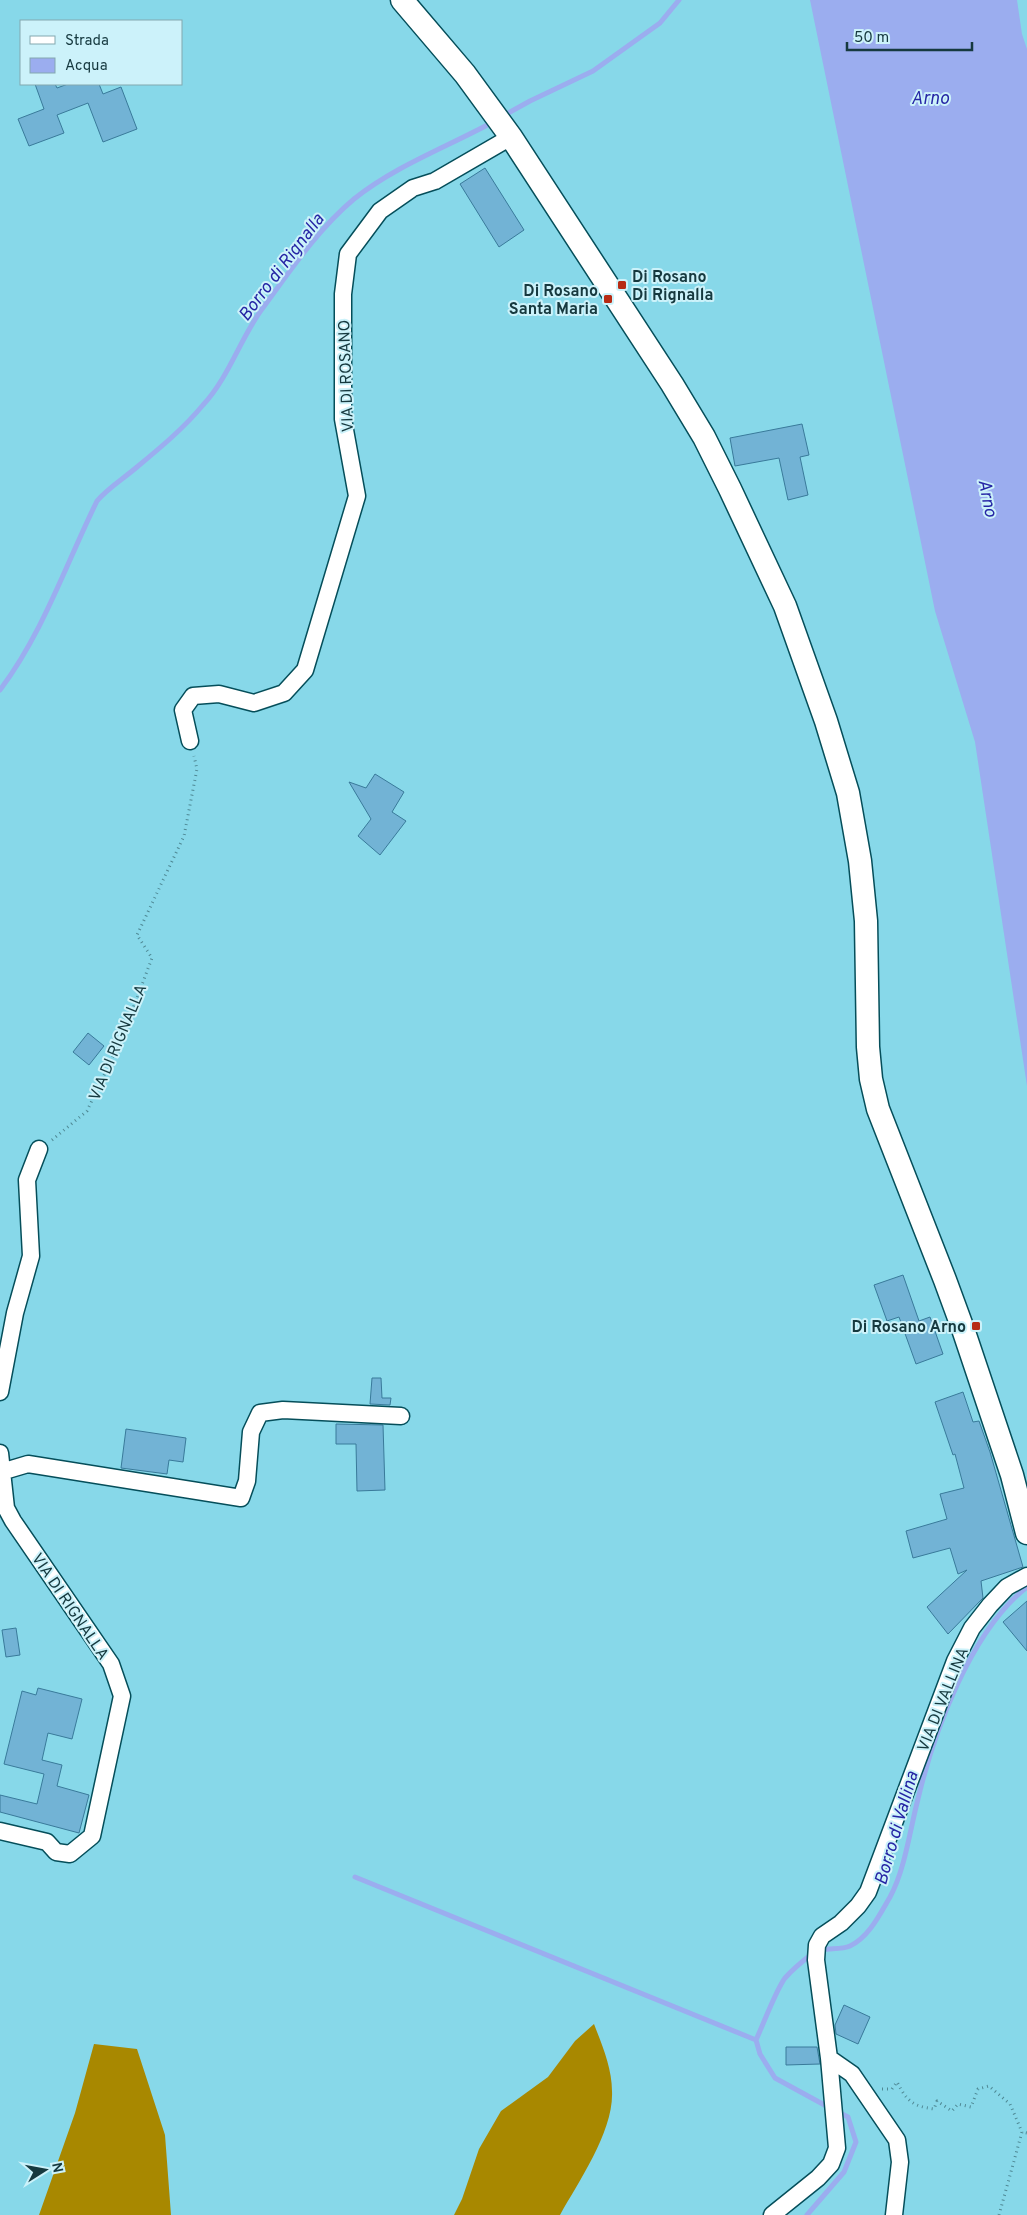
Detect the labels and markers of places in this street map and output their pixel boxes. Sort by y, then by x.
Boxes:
place label: Di Rosano Di Rignalla [632,268,713,306]
marker: Di Rosano Di Rignalla [616,279,628,291]
place label: Di Rosano Santa Maria [509,282,598,320]
marker: Di Rosano Santa Maria [602,293,614,305]
place label: Di Rosano Arno [851,1318,966,1338]
marker: Di Rosano Arno [970,1320,982,1332]

